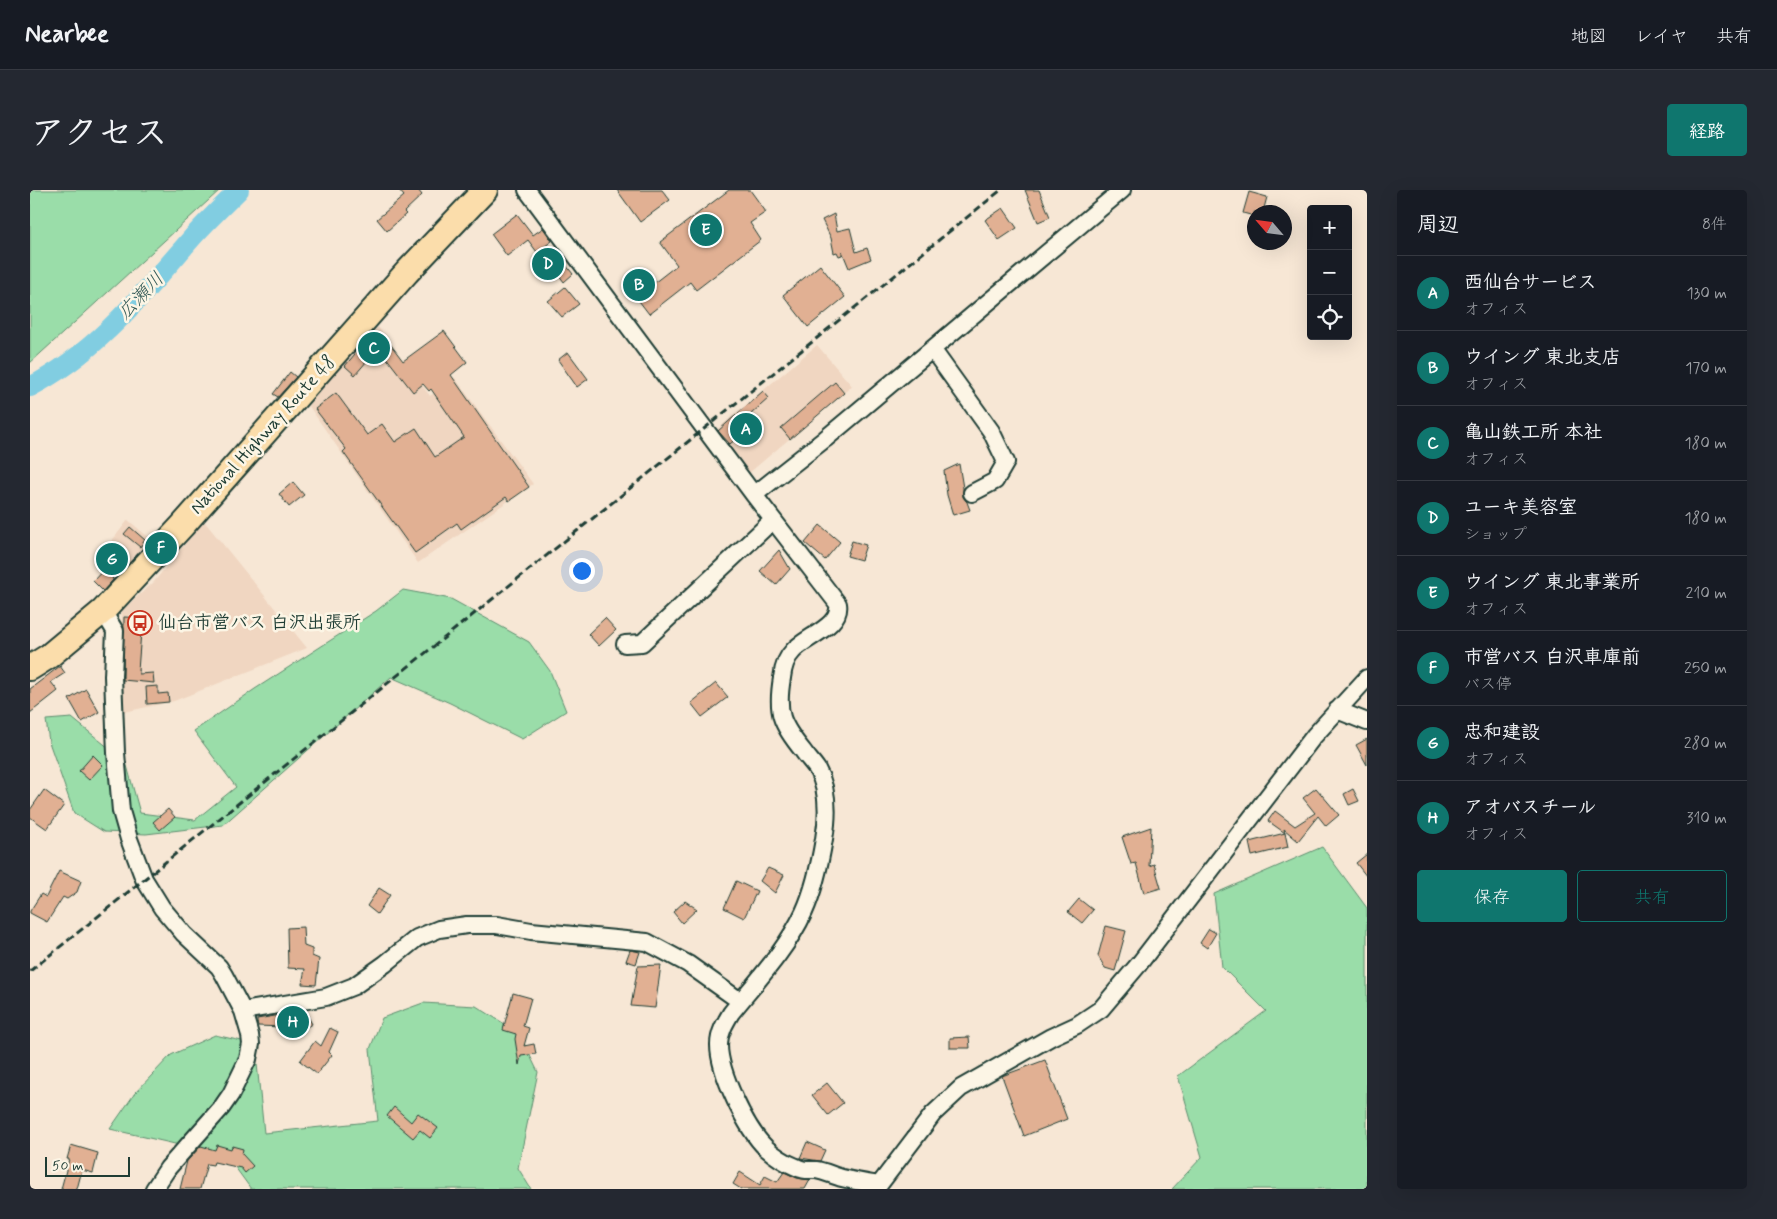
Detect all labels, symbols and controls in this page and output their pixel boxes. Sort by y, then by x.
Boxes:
text: Nearbee [25,19,109,50]
text: 地図 [1571,25,1607,49]
text: レイヤ [1635,25,1688,49]
text: 共有 [1716,25,1752,49]
button: 経路 [1667,104,1747,156]
text: アクセス [30,111,168,157]
north arrow [1247,205,1292,250]
map controls [1307,205,1352,340]
button: + [1307,205,1352,250]
pin: E [690,211,722,249]
text: 周辺 [1417,211,1459,239]
text: 8件 [1702,214,1727,235]
pin: D [532,245,564,283]
button: − [1307,250,1352,295]
pin: B [623,266,655,304]
water label: 広瀬川 [112,267,170,325]
text: 西仙台サービス [1464,270,1597,295]
text: A [1428,283,1438,304]
text: 130 m [1686,283,1727,304]
button: locate [1307,295,1352,340]
text: オフィス [1464,299,1528,320]
pin: C [358,329,390,367]
text: ウイング 東北支店 [1464,345,1621,370]
street label: National Highway Route 48 [185,350,341,520]
text: B [1428,358,1438,379]
text: 170 m [1685,358,1727,379]
text: オフィス [1464,374,1528,395]
pin: A [730,410,762,448]
text: 亀山鉄工所 本社 [1464,420,1602,445]
text: C [1427,433,1439,454]
text: 180 m [1684,433,1727,454]
text: オフィス [1464,449,1528,470]
text: ユーキ美容室 [1464,495,1577,520]
text: D [1427,508,1439,529]
text: 180 m [1684,508,1727,529]
text: ショップ [1464,524,1527,545]
pin: F [145,529,177,567]
pin: G [96,540,128,578]
your location [569,558,595,584]
text: ウイング 東北事業所 [1464,570,1640,595]
text: E [1428,583,1438,604]
text: 210 m [1686,583,1727,604]
text: オフィス [1464,599,1528,620]
bus stop icon: 仙台市営バス 白沢出張所 [127,610,153,636]
place label: 仙台市営バス 白沢出張所 [158,611,361,635]
text: 市営バス 白沢車庫前 [1464,645,1640,670]
text: F [1429,658,1437,679]
text: 250 m [1684,658,1727,679]
text: バス停 [1464,674,1512,695]
text: 忠和建設 [1464,720,1540,745]
text: G [1428,733,1438,754]
text: 280 m [1684,733,1727,754]
text: オフィス [1464,749,1528,770]
text: アオバスチール [1464,795,1597,820]
text: H [1428,808,1438,829]
text: 310 m [1686,808,1727,829]
text: オフィス [1464,824,1528,845]
button: 保存 [1417,870,1567,922]
button: 共有 [1577,870,1727,922]
pin: H [277,1003,309,1041]
scale bar [45,1154,130,1177]
text: 50 m [52,1157,83,1175]

